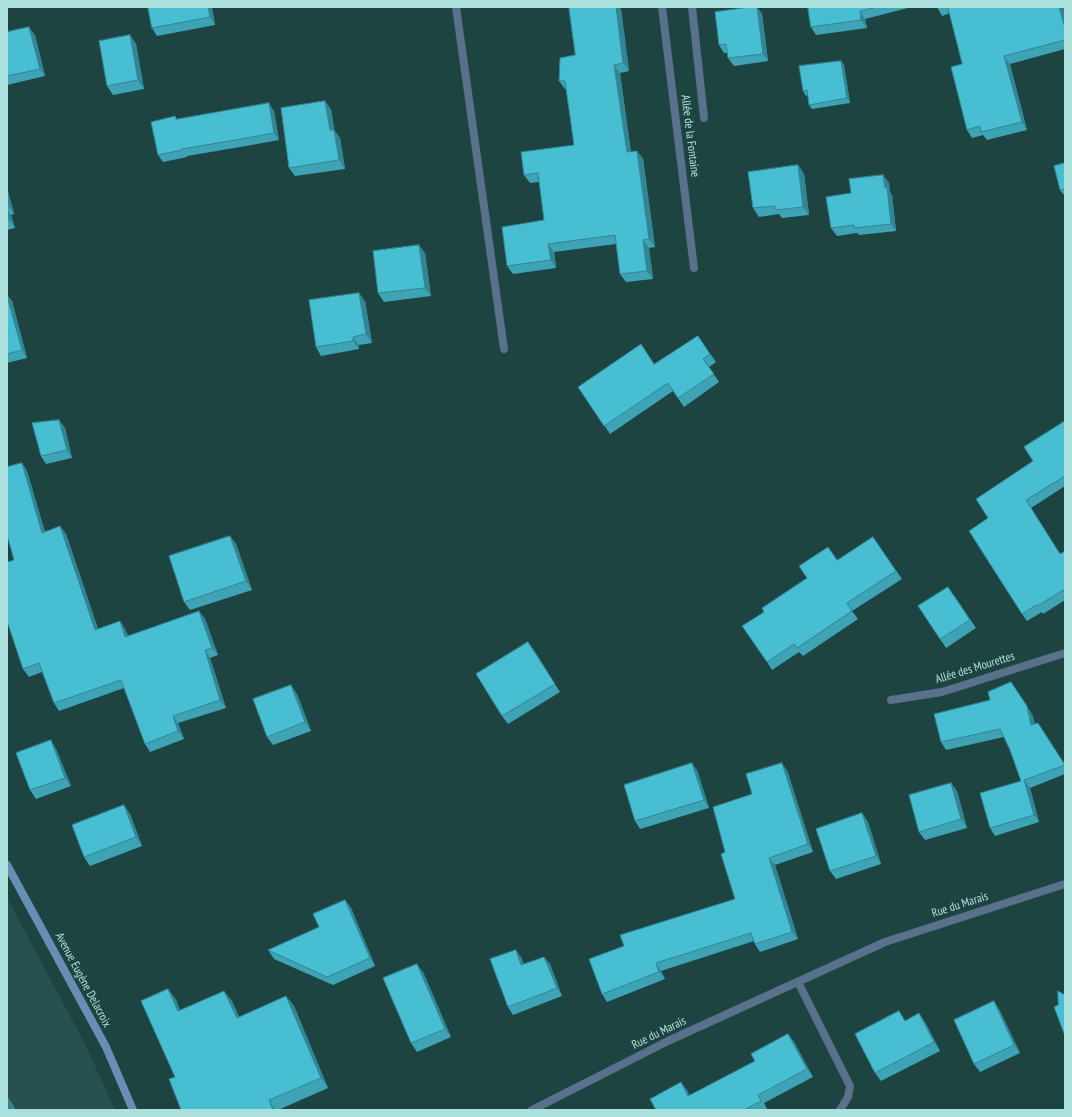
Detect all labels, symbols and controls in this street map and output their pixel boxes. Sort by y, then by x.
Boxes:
street label: Allée de la Fontaine [678,94,702,178]
street label: Allée des Mourettes [934,649,1016,687]
street label: Rue du Marais [930,889,990,921]
street label: Avenue Eugène Delacroix [52,930,114,1030]
street label: Rue du Marais [630,1014,688,1052]

